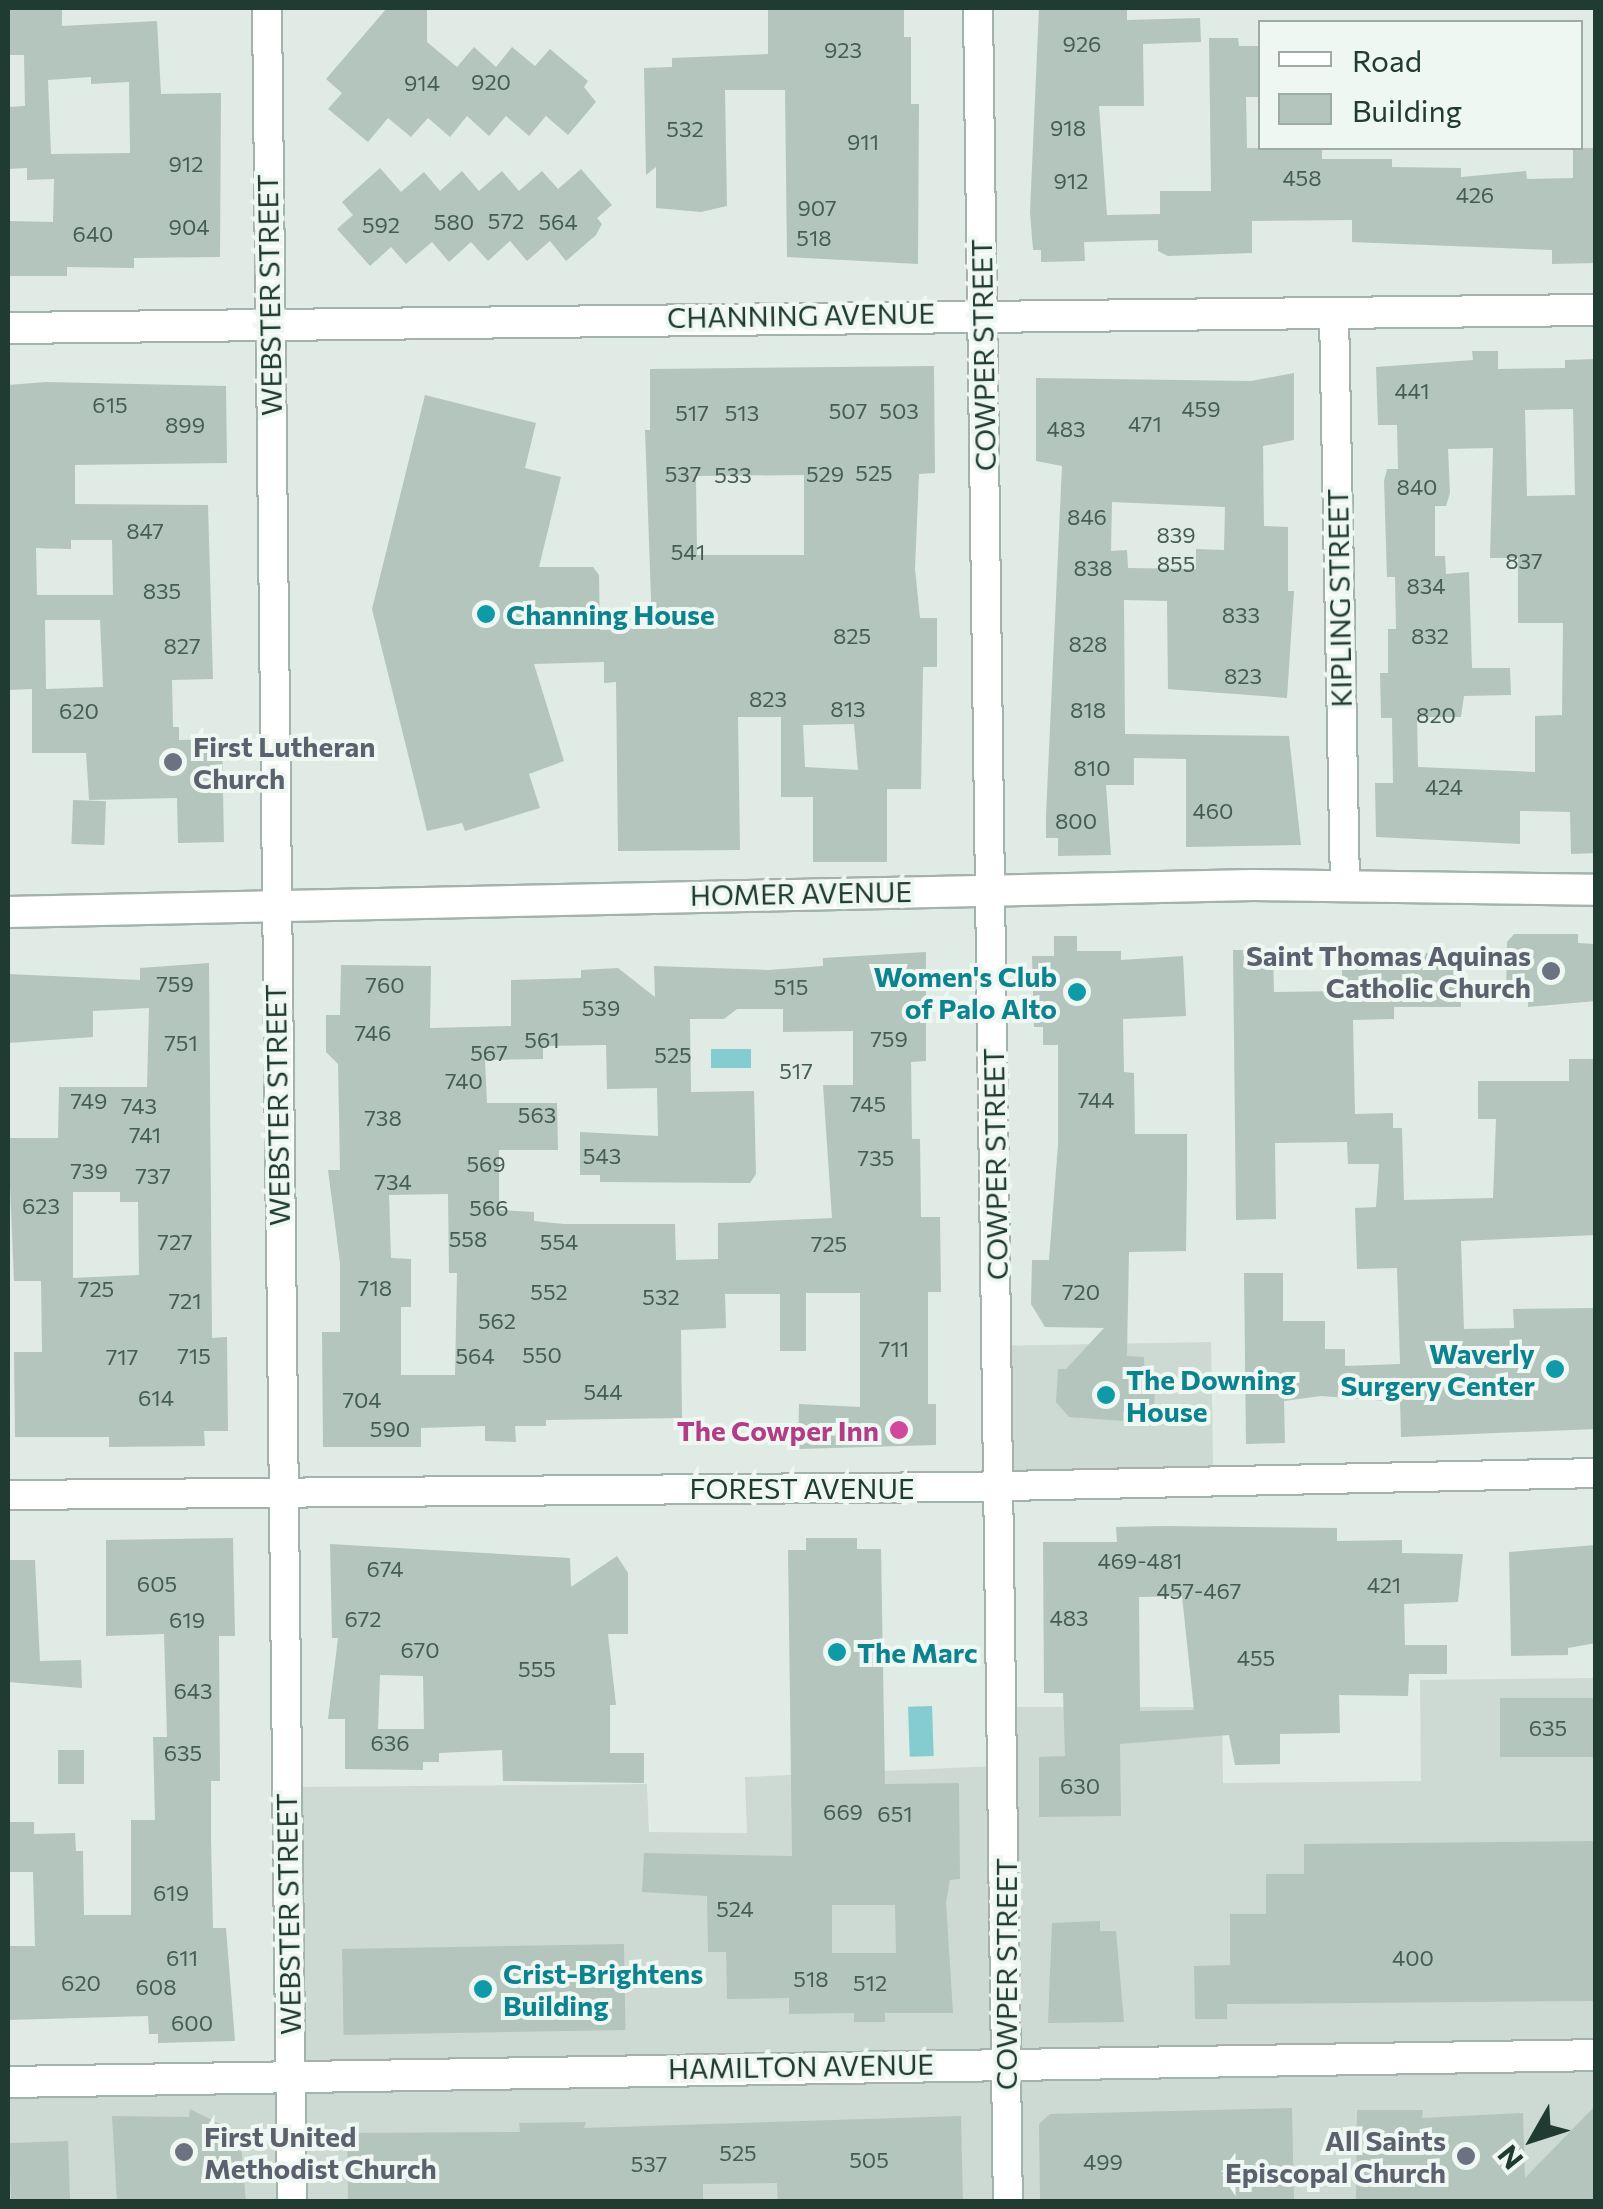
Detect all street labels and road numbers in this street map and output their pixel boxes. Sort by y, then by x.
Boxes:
street label: WEBSTER STREET [250,174,288,416]
street label: COWPER STREET [964,239,1002,471]
street label: CHANNING AVENUE [667,296,935,334]
street label: KIPLING STREET [1320,488,1358,708]
street label: HOMER AVENUE [690,874,912,912]
street label: WEBSTER STREET [258,984,296,1226]
street label: COWPER STREET [976,1048,1014,1280]
street label: FOREST AVENUE [690,1471,914,1505]
street label: WEBSTER STREET [269,1793,307,2035]
street label: COWPER STREET [989,1858,1023,2090]
street label: HAMILTON AVENUE [668,2047,934,2085]

